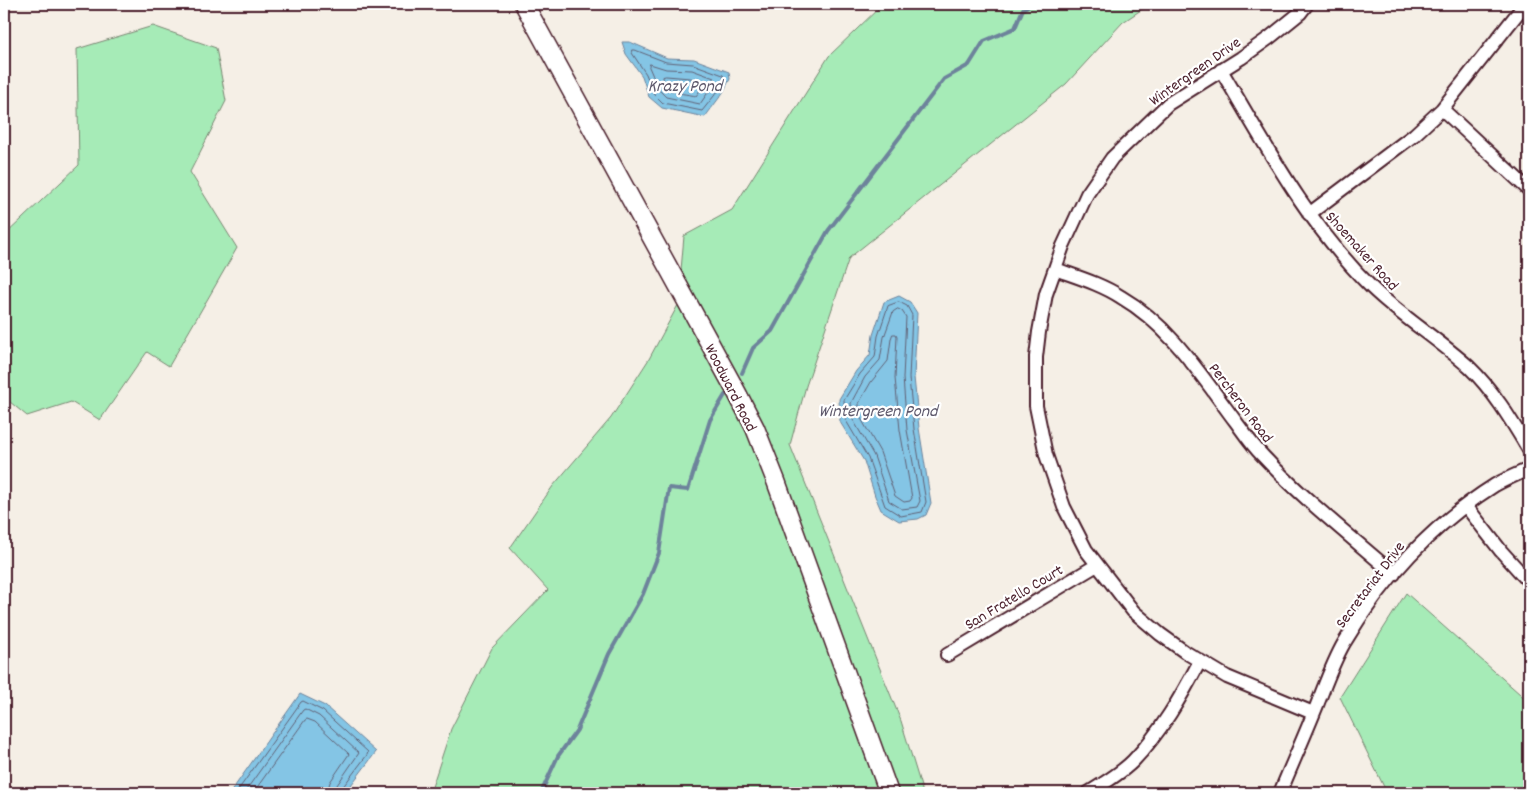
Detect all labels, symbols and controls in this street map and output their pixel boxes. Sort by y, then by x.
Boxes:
street label: Wintergreen Drive [1145,32,1246,112]
water label: Krazy Pond [648,75,725,100]
street label: Shoemaker Road [1319,207,1403,297]
street label: Woodward Road [698,340,762,436]
street label: Percheron Road [1202,359,1278,448]
water label: Wintergreen Pond [819,400,940,425]
street label: Secretariat Drive [1331,537,1411,634]
street label: San Fratello Court [961,560,1068,637]

